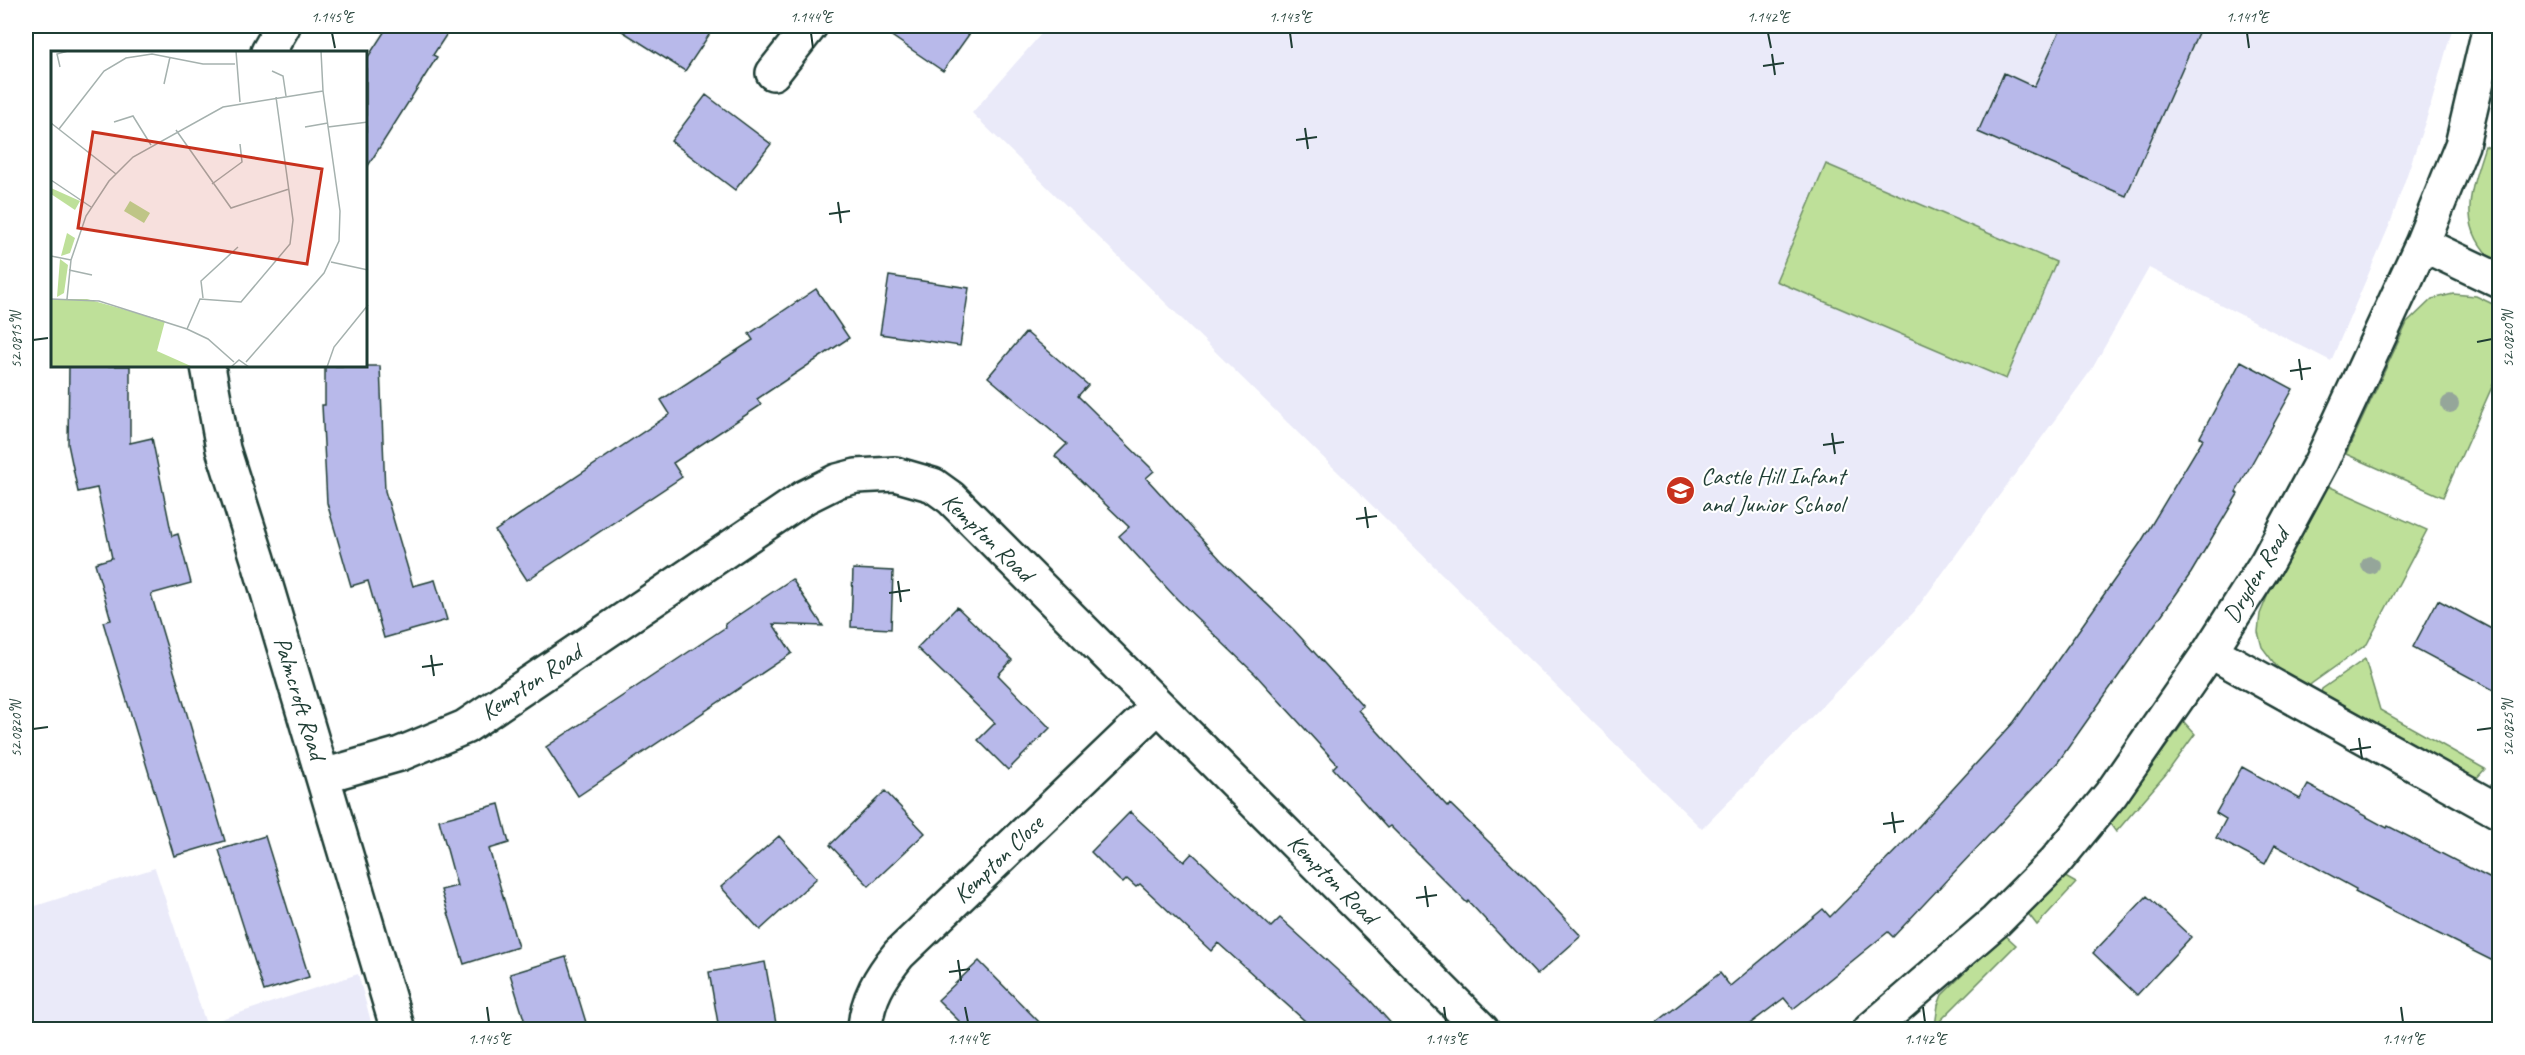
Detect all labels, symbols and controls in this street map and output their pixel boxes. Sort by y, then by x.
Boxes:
text: 1.145°E [311,8,355,27]
text: 1.144°E [790,8,834,27]
text: 1.143°E [1269,8,1313,27]
text: 1.142°E [1747,8,1791,27]
text: 1.141°E [2226,8,2270,27]
inset map [51,51,368,368]
text: 52.0820°N [2499,308,2518,367]
text: 52.0815°N [7,309,26,368]
place label: Castle Hill Infant and Junior School [1701,461,1848,519]
school or university icon: Castle Hill Infant and Junior School [1664,474,1696,506]
street label: Kempton Road [936,486,1042,590]
street label: Dryden Road [2216,519,2298,628]
street label: Palmcroft Road [267,633,334,766]
street label: Kempton Road [475,635,590,727]
text: 52.0825°N [2499,697,2518,756]
text: 52.0820°N [7,698,26,757]
street label: Kempton Close [947,807,1051,909]
street label: Kempton Road [1282,828,1387,933]
text: 1.145°E [468,1030,512,1049]
text: 1.144°E [947,1030,991,1049]
text: 1.143°E [1425,1030,1469,1049]
text: 1.142°E [1904,1030,1948,1049]
text: 1.141°E [2382,1030,2426,1049]

